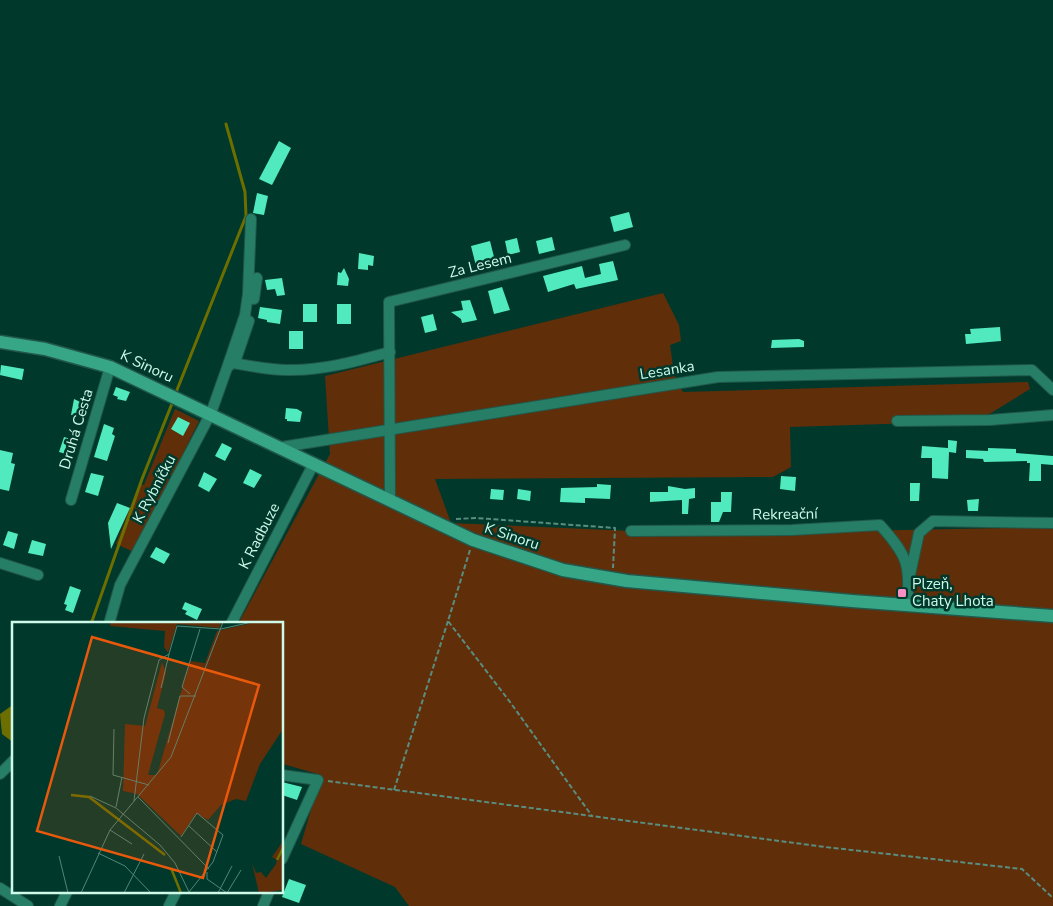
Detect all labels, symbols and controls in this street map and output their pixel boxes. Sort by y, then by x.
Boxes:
street label: Za Lesem [446,247,514,283]
street label: K Sinoru [117,345,177,387]
street label: Lesanka [638,356,696,384]
street label: Druhá Cesta [54,386,98,472]
street label: K Rybníčku [128,451,180,527]
street label: K Radbuze [234,499,284,573]
street label: Rekreační [752,503,819,525]
street label: K Sinoru [482,518,542,554]
place label: Plzeň, Chaty Lhota [912,574,994,611]
marker: Plzeň, Chaty Lhota [896,587,908,599]
inset map [12,622,284,894]

